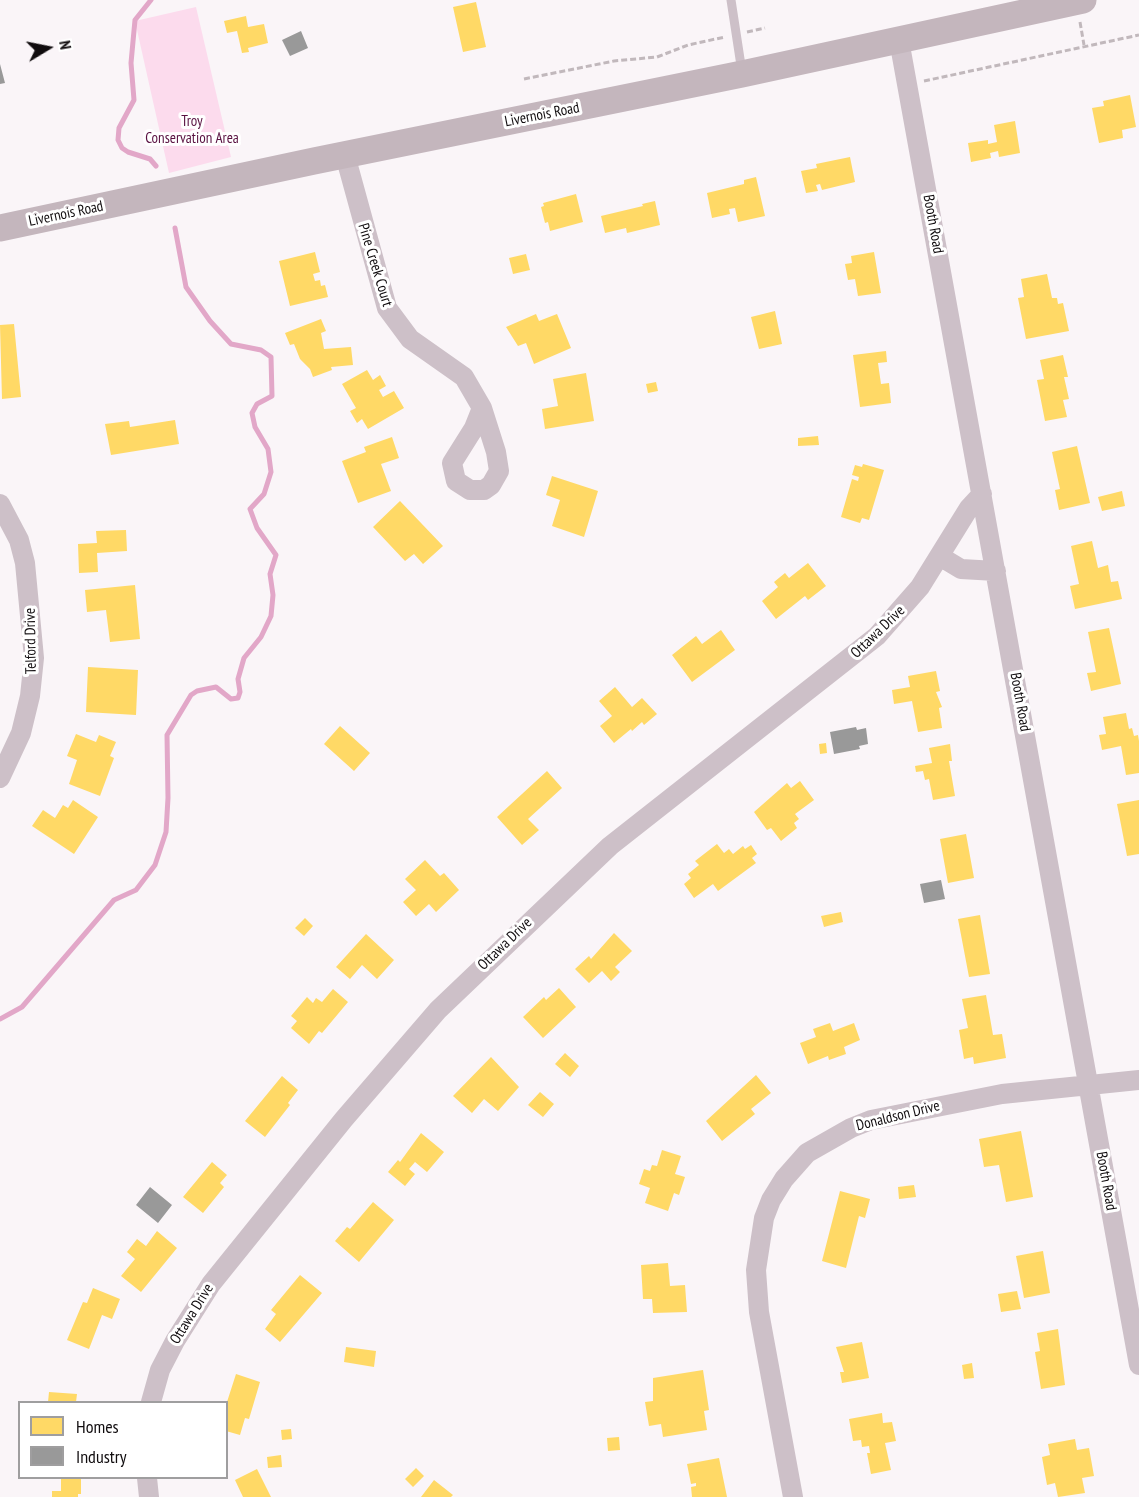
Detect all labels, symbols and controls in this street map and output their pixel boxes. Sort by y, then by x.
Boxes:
north arrow [18,18,78,78]
text: N [55,39,76,51]
street label: Livernois Road [503,99,581,131]
park label: Troy Conservation Area [145,113,239,148]
street label: Booth Road [919,193,947,255]
street label: Livernois Road [27,197,105,231]
street label: Pine Creek Court [354,221,396,309]
street label: Ottawa Drive [847,602,909,662]
street label: Telford Drive [21,608,41,674]
street label: Booth Road [1006,671,1034,733]
street label: Ottawa Drive [474,914,536,974]
street label: Donaldson Drive [854,1097,942,1135]
street label: Booth Road [1092,1150,1120,1212]
street label: Ottawa Drive [166,1280,218,1348]
legend [18,1401,228,1479]
text: Homes [76,1415,119,1438]
text: Industry [76,1445,126,1468]

